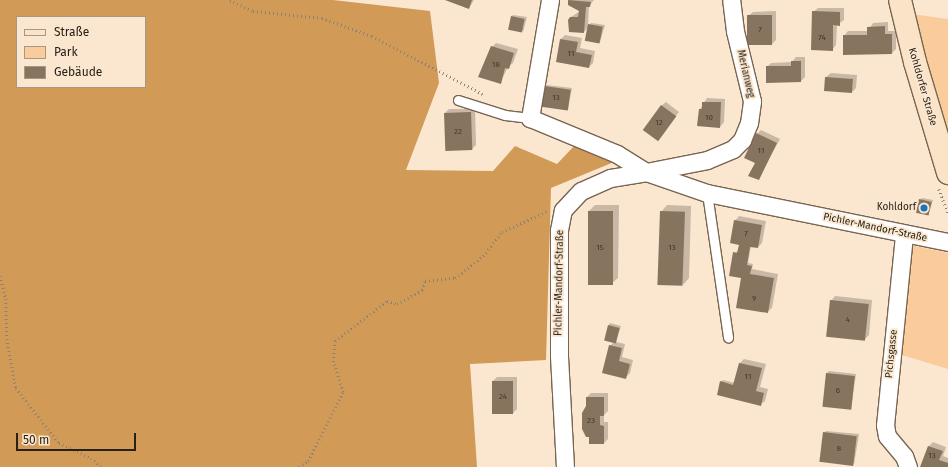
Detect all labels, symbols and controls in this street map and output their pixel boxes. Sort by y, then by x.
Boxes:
legend [16,16,146,88]
text: Straße [54,25,89,39]
house number: 7 [758,25,762,35]
house number: 74 [818,33,826,43]
text: Park [54,45,78,59]
street label: Kohldorfer Straße [905,47,939,127]
house number: 11 [568,49,574,59]
street label: Merianweg [734,49,756,99]
house number: 18 [492,60,500,70]
text: Gebäude [54,65,102,79]
house number: 13 [552,93,560,103]
house number: 10 [705,113,713,123]
house number: 12 [655,118,663,128]
house number: 22 [454,127,462,137]
house number: 11 [758,146,764,156]
place label: Kohldorf [877,202,916,214]
marker: Kohldorf [919,203,929,213]
street label: Pichler-Mandorf-Straße [822,211,928,245]
house number: 7 [744,229,748,239]
street label: Pichler-Mandorf-Straße [553,230,567,336]
house number: 15 [596,243,604,253]
house number: 13 [668,243,676,253]
house number: 9 [752,294,756,304]
house number: 4 [846,315,850,325]
street label: Pichsgasse [883,329,901,379]
house number: 11 [745,372,751,382]
house number: 6 [836,386,840,396]
house number: 24 [499,392,507,402]
house number: 23 [587,416,595,426]
scale bar [18,425,138,451]
text: 50 m [23,433,49,447]
house number: 8 [837,444,841,454]
house number: 13 [928,451,936,461]

